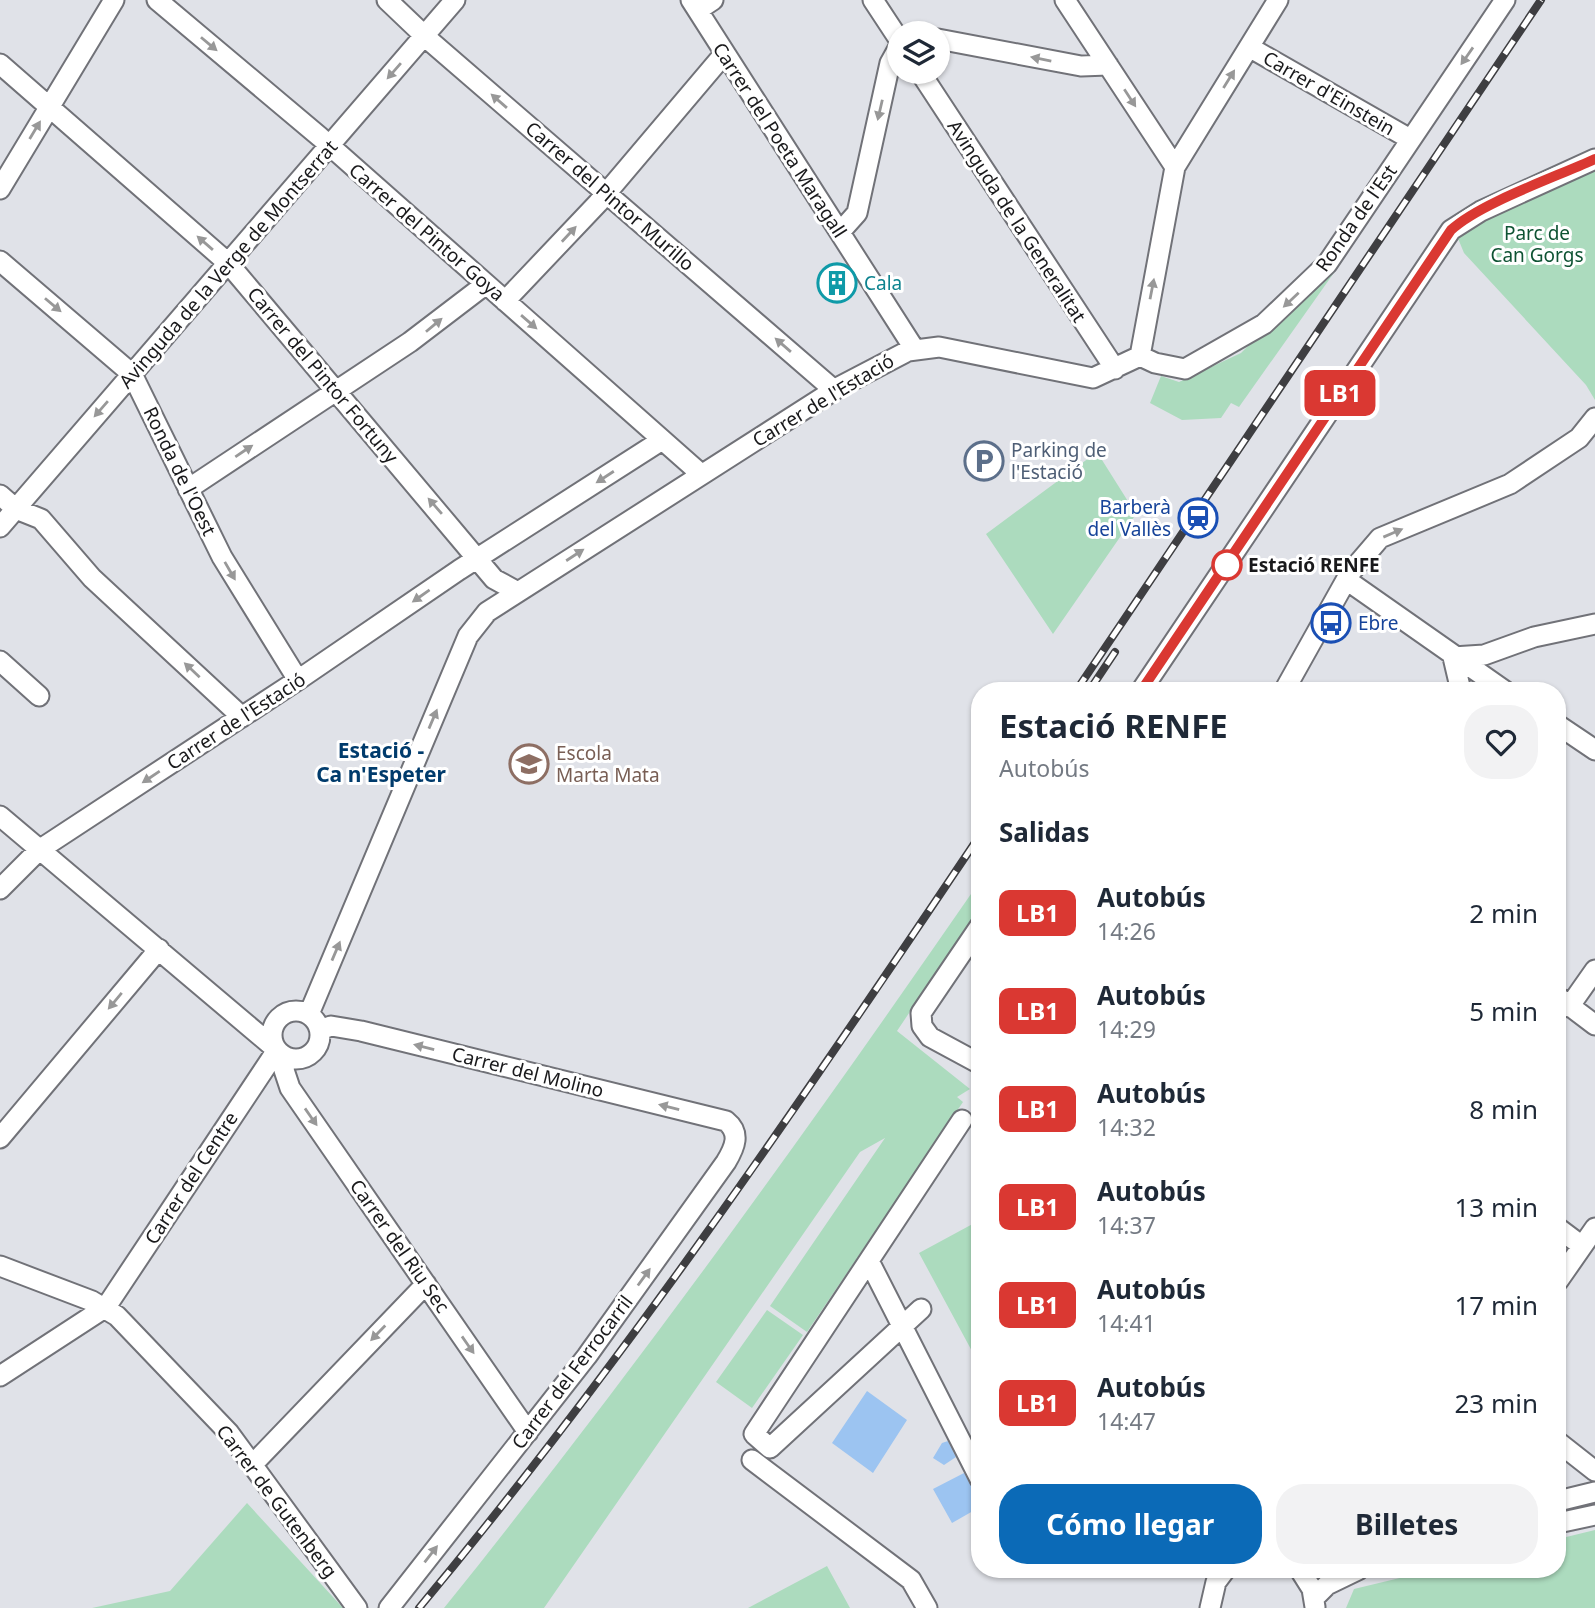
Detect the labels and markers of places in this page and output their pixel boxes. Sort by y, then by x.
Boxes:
building icon: Cala [816,262,858,304]
place label: Cala [864,270,902,296]
place label: Parking de l'Estació [1011,437,1107,485]
parking icon: Parking de l'Estació [963,440,1005,482]
place label: Barberà del Vallès [1087,494,1171,542]
station icon: Barberà del Vallès [1177,497,1219,539]
marker: Estació RENFE [1212,550,1242,580]
place label: Estació RENFE [1248,552,1380,578]
bus stop icon: Ebre [1310,602,1352,644]
place label: Ebre [1358,610,1398,636]
place label: Escola Marta Mata [556,740,660,788]
school or university icon: Escola Marta Mata [508,743,550,785]

